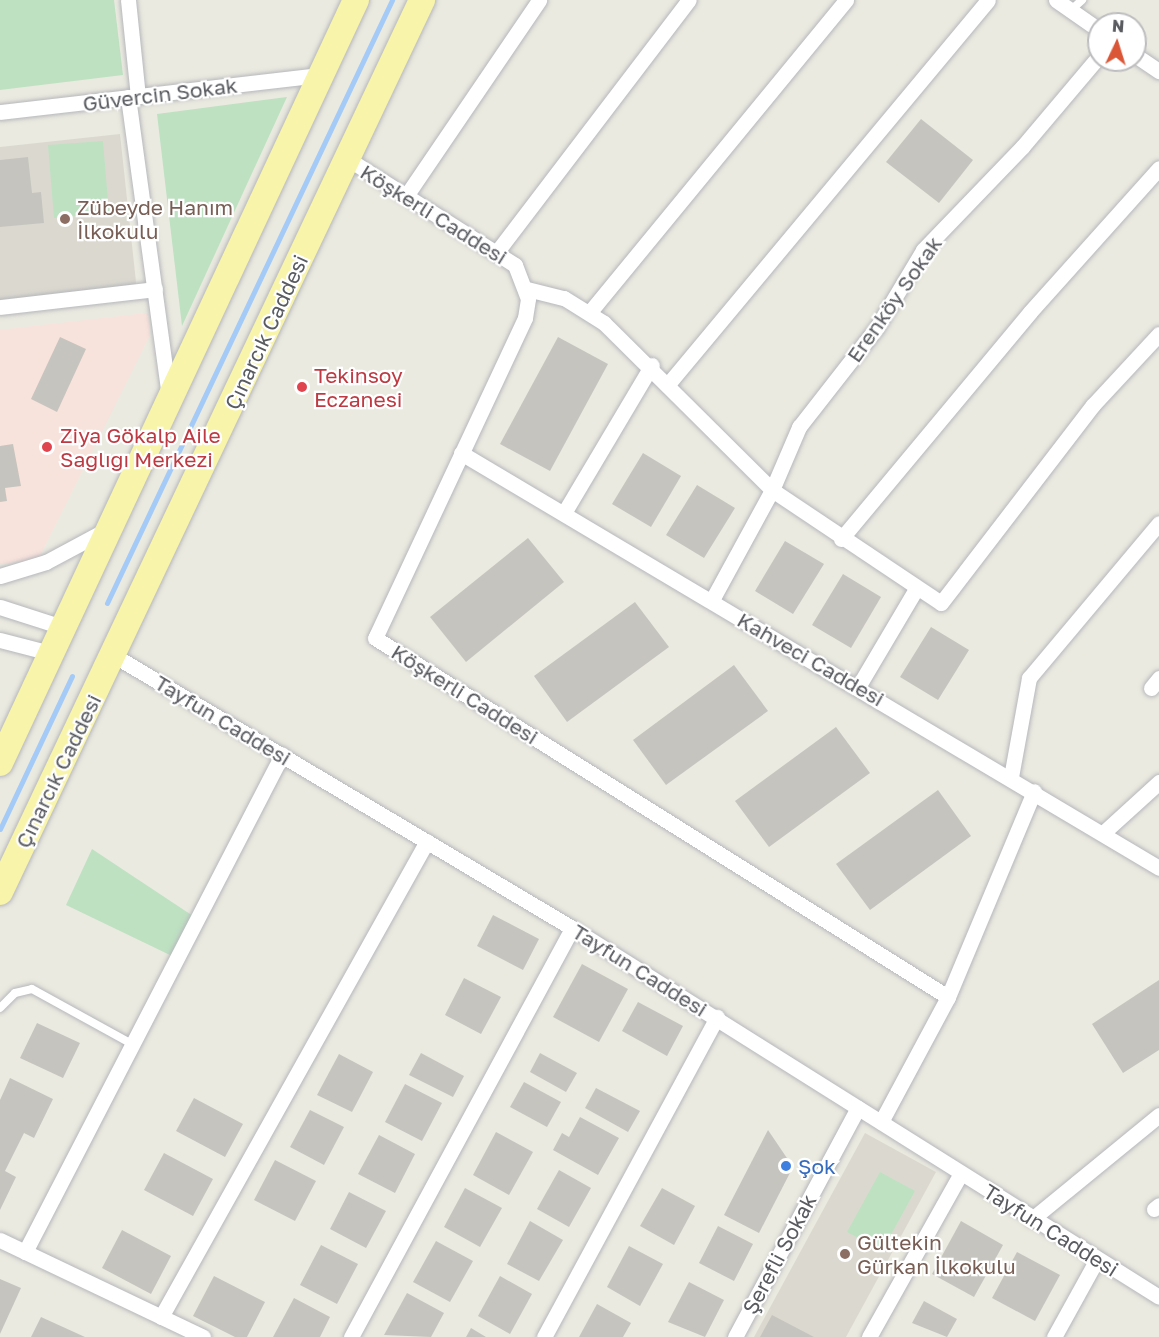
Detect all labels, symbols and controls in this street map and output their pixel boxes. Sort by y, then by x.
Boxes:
north arrow [1087,12,1147,72]
text: N [1111,16,1125,36]
street label: Güvercin Sokak [81,72,239,116]
street label: Köşkerli Caddesi [356,159,512,269]
place label: Zübeyde Hanım İlkokulu [77,194,233,244]
marker: Zübeyde Hanım İlkokulu [58,212,72,226]
street label: Erenköy Sokak [841,231,947,367]
street label: Çınarcık Caddesi [219,251,313,413]
place label: Tekinsoy Eczanesi [314,362,403,412]
marker: Tekinsoy Eczanesi [295,380,309,394]
place label: Ziya Gökalp Aile Sağlığı Merkezi [60,422,221,472]
marker: Ziya Gökalp Aile Sağlığı Merkezi [38,438,56,456]
street label: Kahveci Caddesi [733,607,889,711]
street label: Köşkerli Caddesi [387,639,543,749]
street label: Tayfun Caddesi [150,669,296,771]
street label: Çınarcık Caddesi [10,690,106,852]
street label: Tayfun Caddesi [568,918,712,1022]
place label: Şok [798,1153,836,1179]
marker: Şok [779,1159,793,1173]
street label: Tayfun Caddesi [979,1178,1123,1282]
street label: Şerefli Sokak [737,1190,821,1318]
place label: Gültekin Gürkan İlkokulu [857,1229,1016,1279]
marker: Gültekin Gürkan İlkokulu [838,1247,852,1261]

